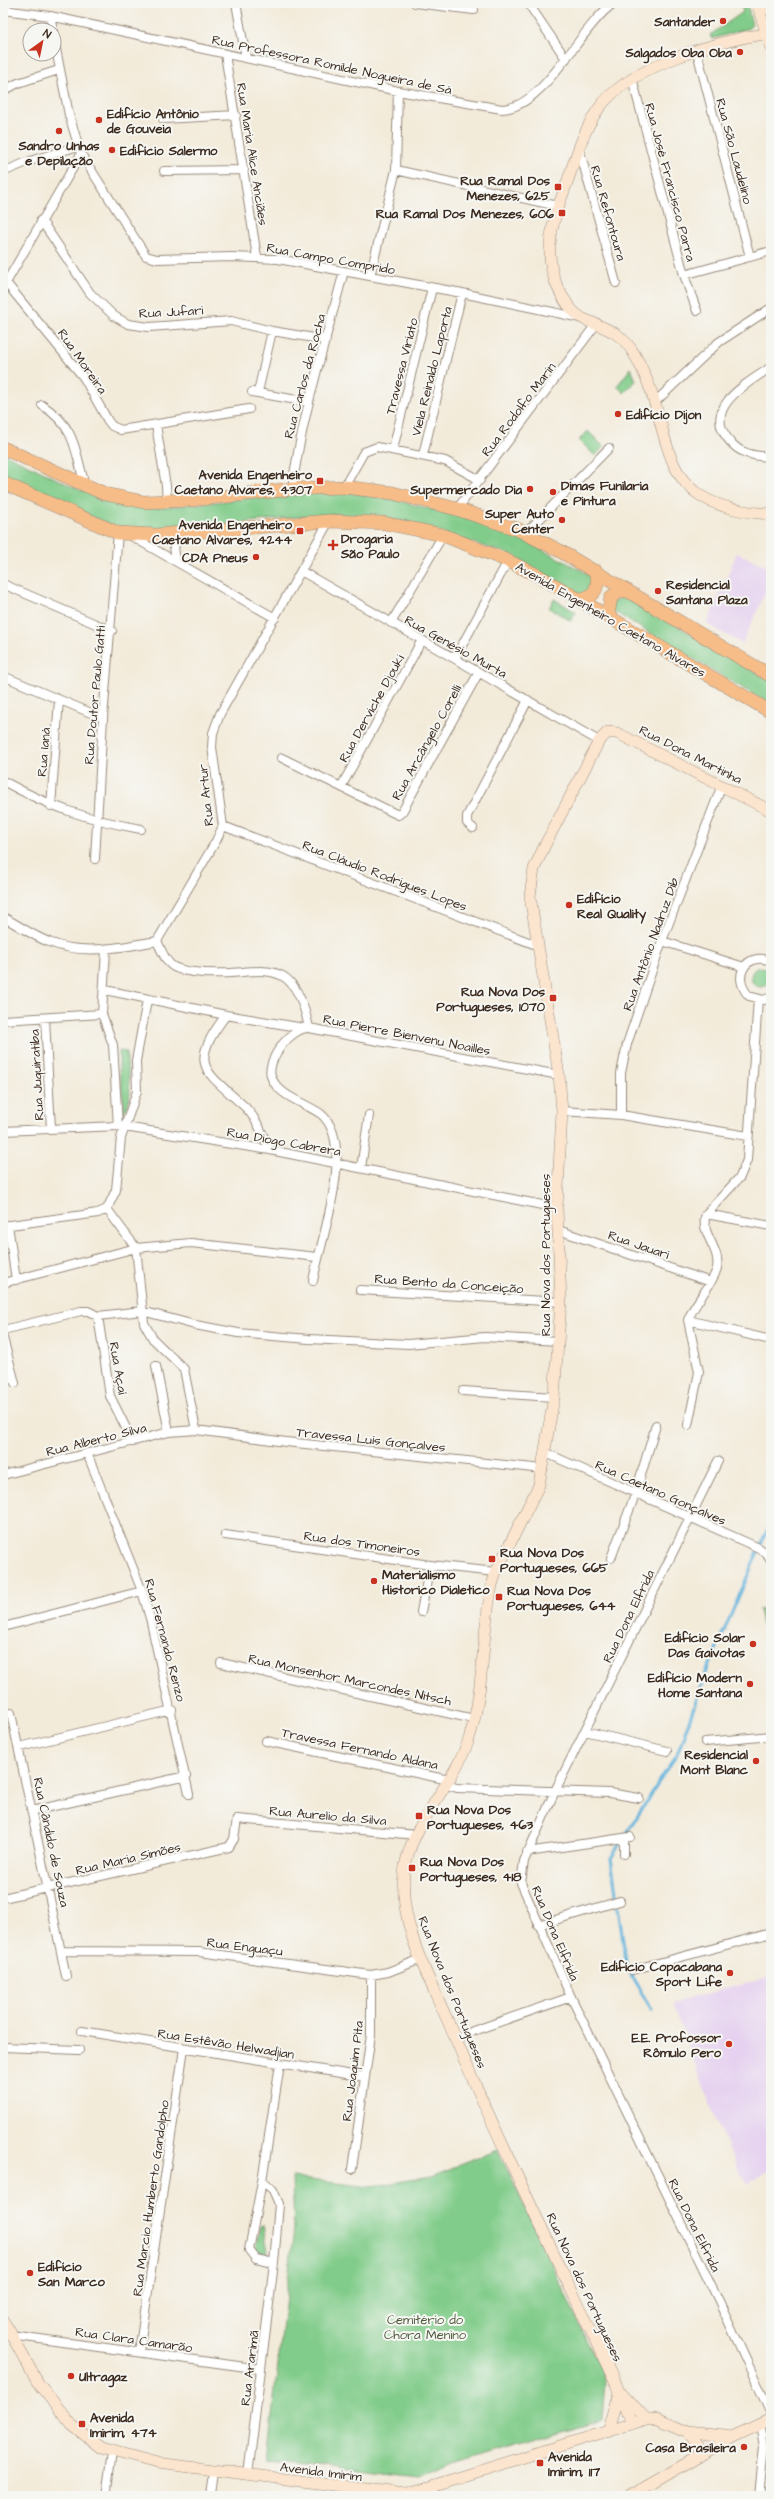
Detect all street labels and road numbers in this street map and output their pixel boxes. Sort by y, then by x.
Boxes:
street label: Rua Professora Romilde Nogueira de Sá [210,31,454,100]
street label: Rua Maria Alice Anciães [232,82,272,227]
street label: Rua São Laudelino [711,96,757,207]
street label: Rua José Francisco Parra [640,101,700,264]
street label: Rua Refontoura [586,163,630,263]
street label: Rua Campo Comprido [265,239,397,279]
street label: Rua Jufari [138,301,204,323]
street label: Viela Reinaldo Laporta [407,304,457,438]
street label: Rua Carlos da Rocha [280,312,330,440]
street label: Travessa Viriato [381,315,423,416]
street label: Rua Moreira [53,325,111,398]
street label: Rua Rodolfo Marin [477,358,560,460]
street label: Avenida Engenheiro Caetano Alvares [512,558,709,683]
street label: Rua Genésio Murta [401,611,510,683]
street label: Rua Doutor Paulo Gatti [80,625,110,765]
street label: Rua Derviche Djouki [335,651,409,766]
street label: Rua Arcângelo Corelli [388,681,467,804]
street label: Rua Dona Martinha [636,721,745,789]
street label: Rua Ianá [33,726,55,777]
street label: Rua Artur [194,763,218,827]
street label: Rua Cláudio Rodrigues Lopes [299,836,470,917]
street label: Rua Antônio Nadruz Dib [618,875,684,1013]
street label: Rua Pierre Bienvenu Noailles [322,1010,492,1060]
street label: Rua Juquiratiba [26,1028,48,1121]
street label: Rua Diogo Cabrera [225,1123,343,1162]
street label: Rua Nova dos Portugueses [537,1173,556,1336]
street label: Rua Jauari [606,1226,672,1264]
street label: Rua Bento da Conceição [374,1270,525,1298]
street label: Rua Açaí [105,1341,131,1396]
street label: Rua Alberto Silva [44,1419,149,1461]
street label: Travessa Luís Gonçalves [295,1423,447,1457]
street label: Rua Caetano Gonçalves [592,1456,729,1530]
street label: Rua dos Timoneiros [302,1527,422,1561]
street label: Rua Dona Elfrida [599,1566,659,1666]
street label: Rua Fernando Renzo [140,1577,190,1704]
street label: Rua Monsenhor Marcondes Nitsch [247,1650,453,1710]
street label: Travessa Fernando Aldana [280,1724,440,1774]
street label: Rua Cândido de Souza [28,1776,74,1909]
street label: Rua Aurelio da Silva [269,1802,388,1830]
street label: Rua Maria Simões [74,1838,183,1880]
street label: Rua Dona Elfrida [527,1883,583,1984]
street label: Rua Nova dos Portugueses [412,1914,491,2072]
street label: Rua Enguaçu [206,1933,284,1962]
street label: Rua Joaquim Pita [338,2019,368,2122]
street label: Rua Estêvão Helwadjian [156,2024,296,2064]
street label: Rua Marcio Humberto Gandolpho [128,2098,174,2297]
street label: Rua Dona Elfrida [664,2176,725,2275]
street label: Rua Nova dos Portugueses [541,2210,627,2366]
street label: Rua Clara Camarão [74,2323,194,2357]
street label: Rua Ararimã [236,2329,264,2407]
street label: Avenida Imirim [279,2458,364,2486]

